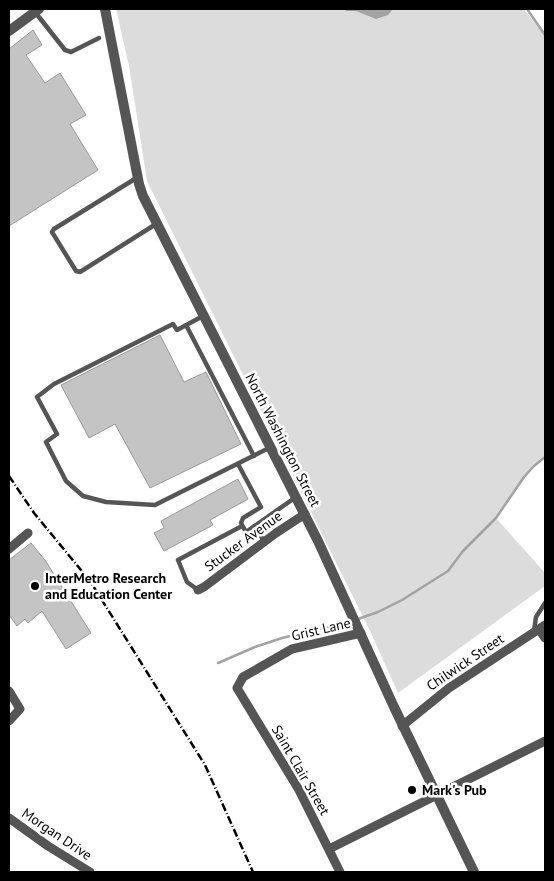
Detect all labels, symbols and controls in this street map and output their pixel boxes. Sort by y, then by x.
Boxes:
street label: North Washington Street [241,370,325,510]
street label: Stucker Avenue [201,507,285,575]
place label: InterMetro Research and Education Center [45,569,172,603]
marker: InterMetro Research and Education Center [29,580,41,592]
street label: Grist Lane [290,613,352,645]
street label: Chilwick Street [423,629,507,695]
street label: Saint Clair Street [268,722,334,819]
place label: Mark's Pub [422,781,487,799]
marker: Mark's Pub [406,784,418,796]
street label: Morgan Drive [19,804,95,864]

